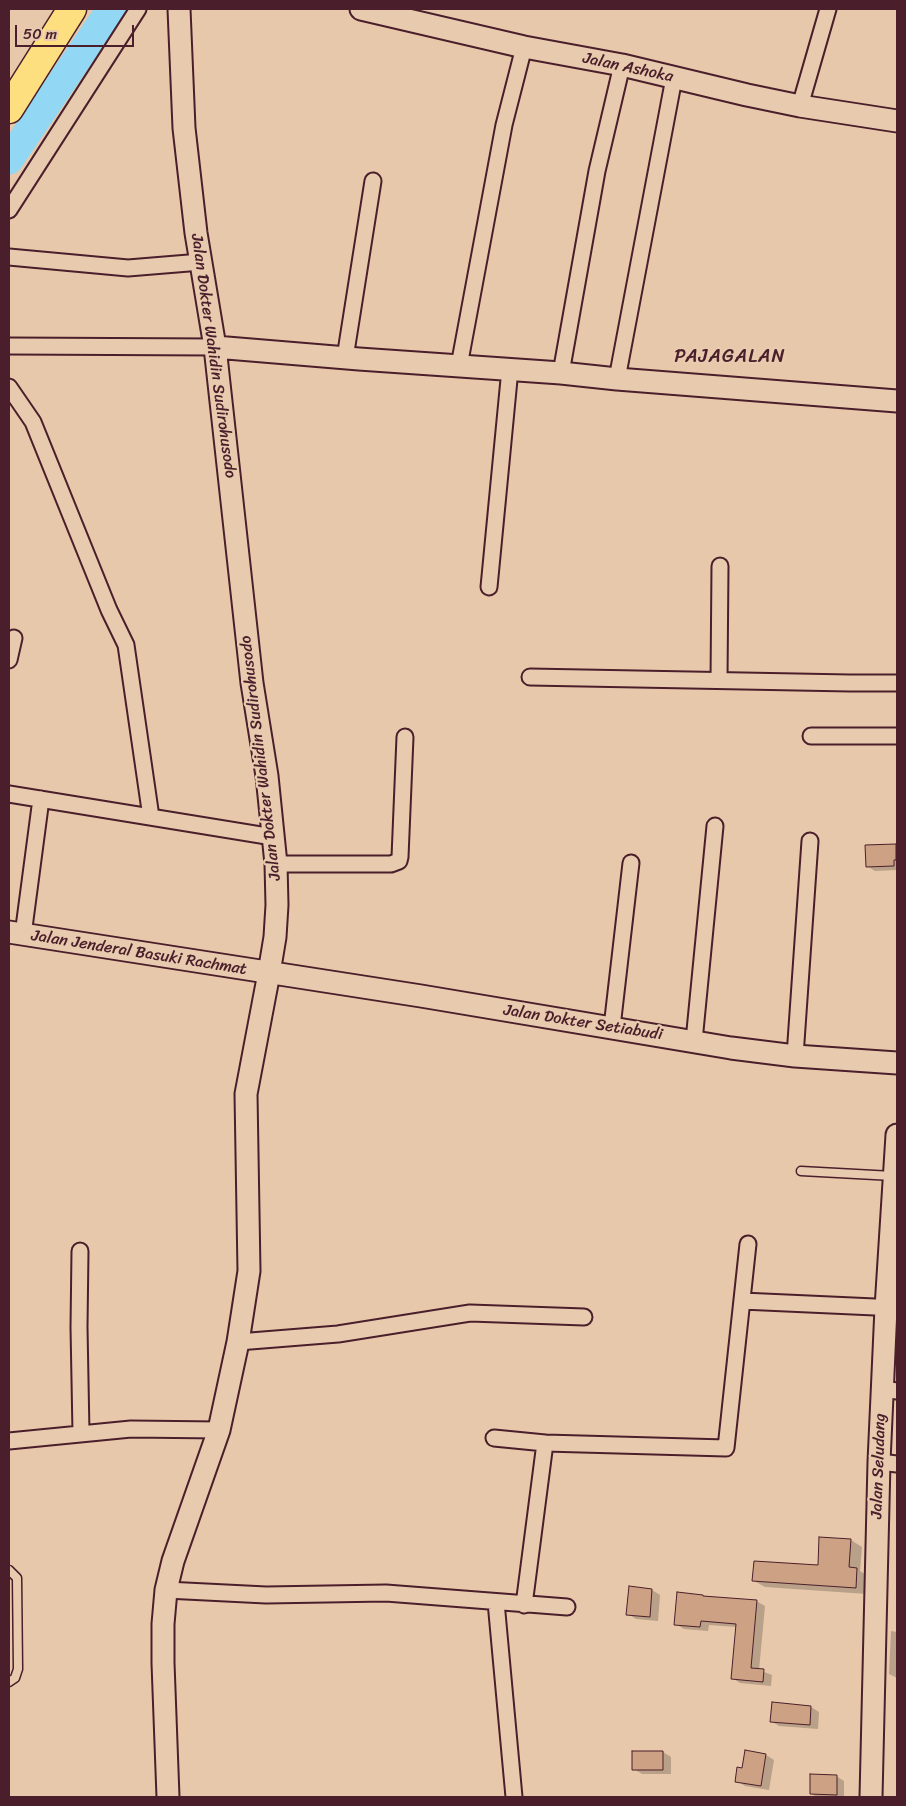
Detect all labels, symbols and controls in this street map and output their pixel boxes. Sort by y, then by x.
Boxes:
scale bar [18,15,136,47]
text: 50 m [23,21,57,47]
street label: Jalan Ashoka [581,49,675,87]
street label: Jalan Dokter Wahidin Sudirohusodo [186,233,240,479]
district label: PAJAGALAN [673,346,787,368]
street label: Jalan Dokter Wahidin Sudirohusodo [236,634,286,882]
street label: Jalan Jenderal Basuki Rachmat [30,926,248,980]
street label: Jalan Dokter Setiabudi [502,1001,664,1045]
street label: Jalan Seludang [868,1413,890,1519]

